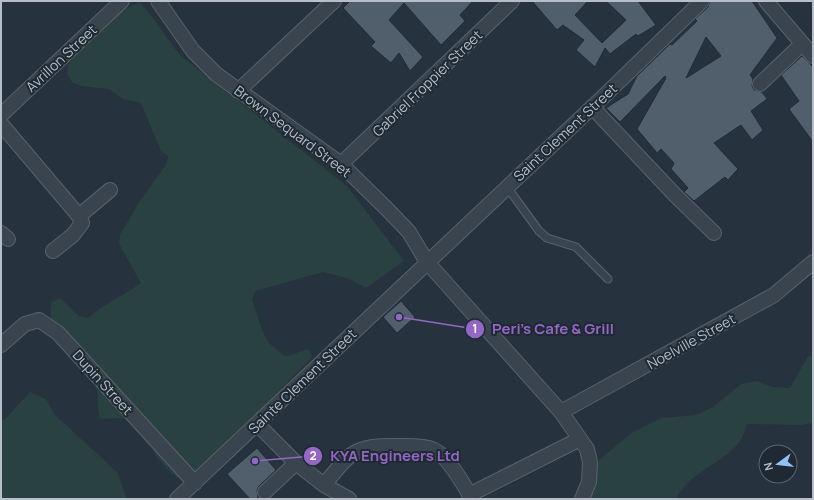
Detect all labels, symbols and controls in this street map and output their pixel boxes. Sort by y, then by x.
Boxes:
street label: Avrillon Street [21,20,101,96]
street label: Gabriel Froppier Street [368,25,486,140]
street label: Saint Clement Street [509,79,621,185]
street label: Brown Sequard Street [231,81,356,181]
street label: Noelville Street [643,309,739,373]
callout: Peri's Cafe & Grill [465,316,622,343]
text: Peri's Cafe & Grill [492,318,614,339]
text: 1 [472,320,478,337]
street label: Sainte Clement Street [244,324,360,438]
street label: Dupin Street [69,345,138,419]
callout: KYA Engineers Ltd [303,442,468,469]
north arrow [758,444,798,484]
text: KYA Engineers Ltd [330,445,460,466]
text: 2 [309,447,317,464]
text: N [760,461,776,472]

